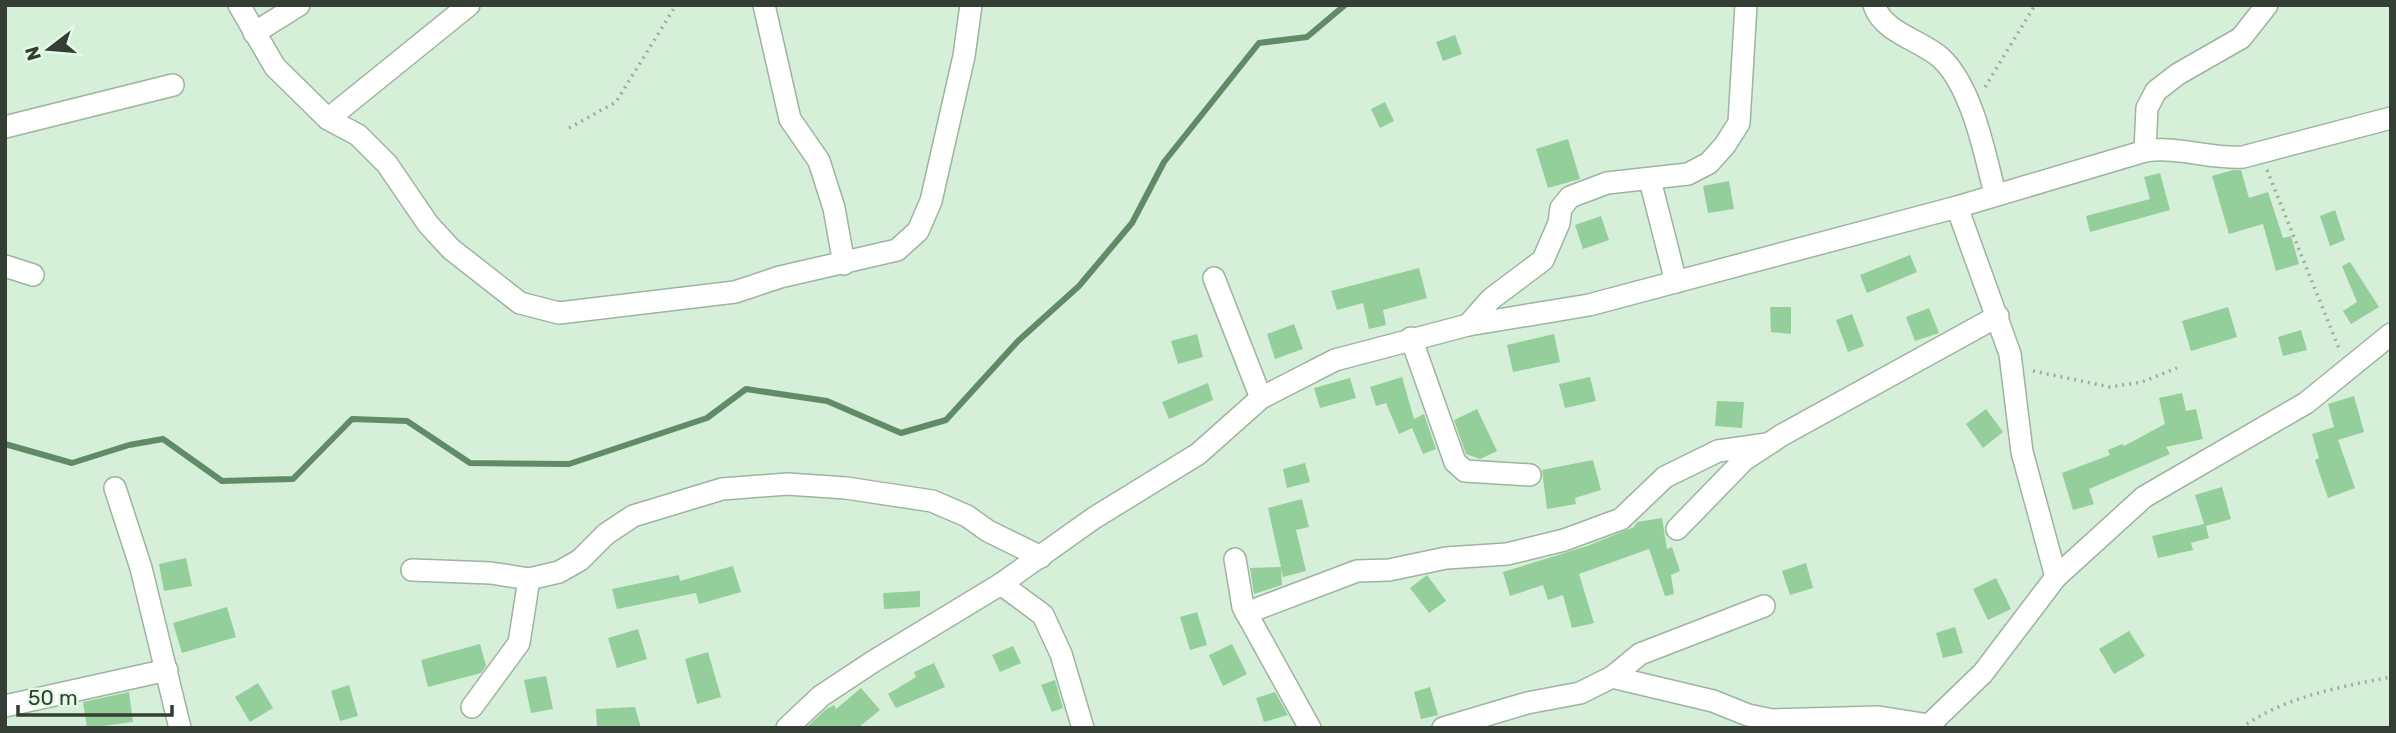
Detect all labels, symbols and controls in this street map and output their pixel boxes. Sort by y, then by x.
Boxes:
north arrow [14,14,84,84]
text: N [20,44,46,63]
scale bar [18,674,172,718]
text: 50 m [28,685,78,710]

